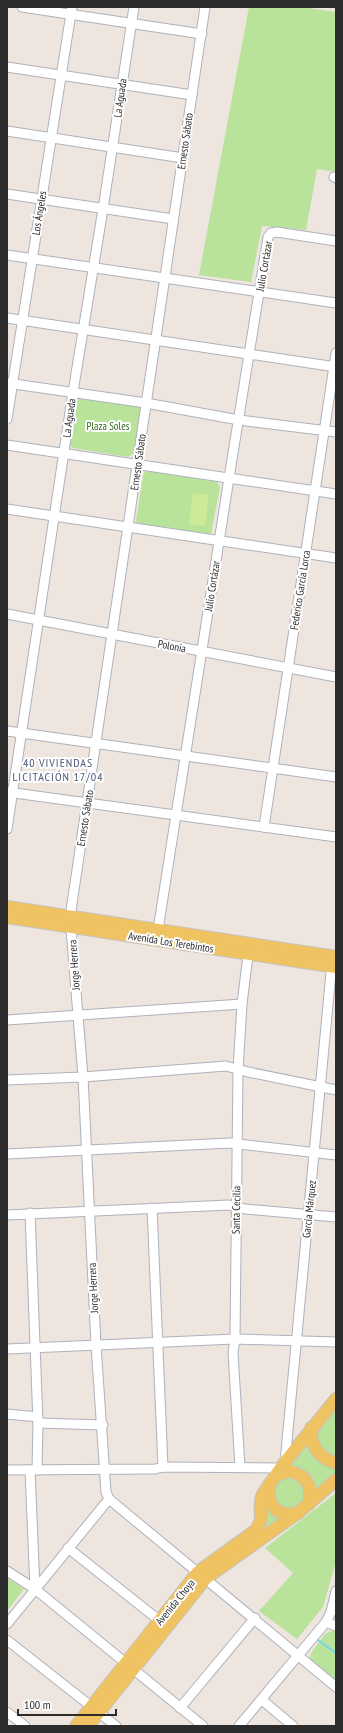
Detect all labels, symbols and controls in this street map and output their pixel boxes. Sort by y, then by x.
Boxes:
street label: La Aguada [110,78,130,118]
street label: Ernesto Sábato [174,112,196,170]
street label: Los Ángeles [29,190,49,236]
street label: Julio Cortázar [253,240,275,293]
street label: La Aguada [59,398,79,438]
park label: Plaza Soles [87,419,130,433]
street label: Ernesto Sábato [127,433,149,491]
street label: Federico García Lorca [287,549,313,631]
street label: Julio Cortázar [201,560,223,613]
street label: Polonia [157,636,187,656]
district label: 40 VIVIENDAS LICITACIÓN 17/04 [12,755,104,784]
street label: Ernesto Sábato [74,789,96,847]
street label: Avenida Los Terebintos [127,928,215,956]
street label: Jorge Herrera [65,939,83,992]
street label: García Márquez [299,1179,319,1239]
street label: Santa Cecilia [229,1186,243,1234]
street label: Jorge Herrera [85,1262,101,1315]
street label: Avenida Choya [152,1576,198,1628]
scale bar [18,1691,116,1717]
text: 100 m [24,1697,51,1712]

